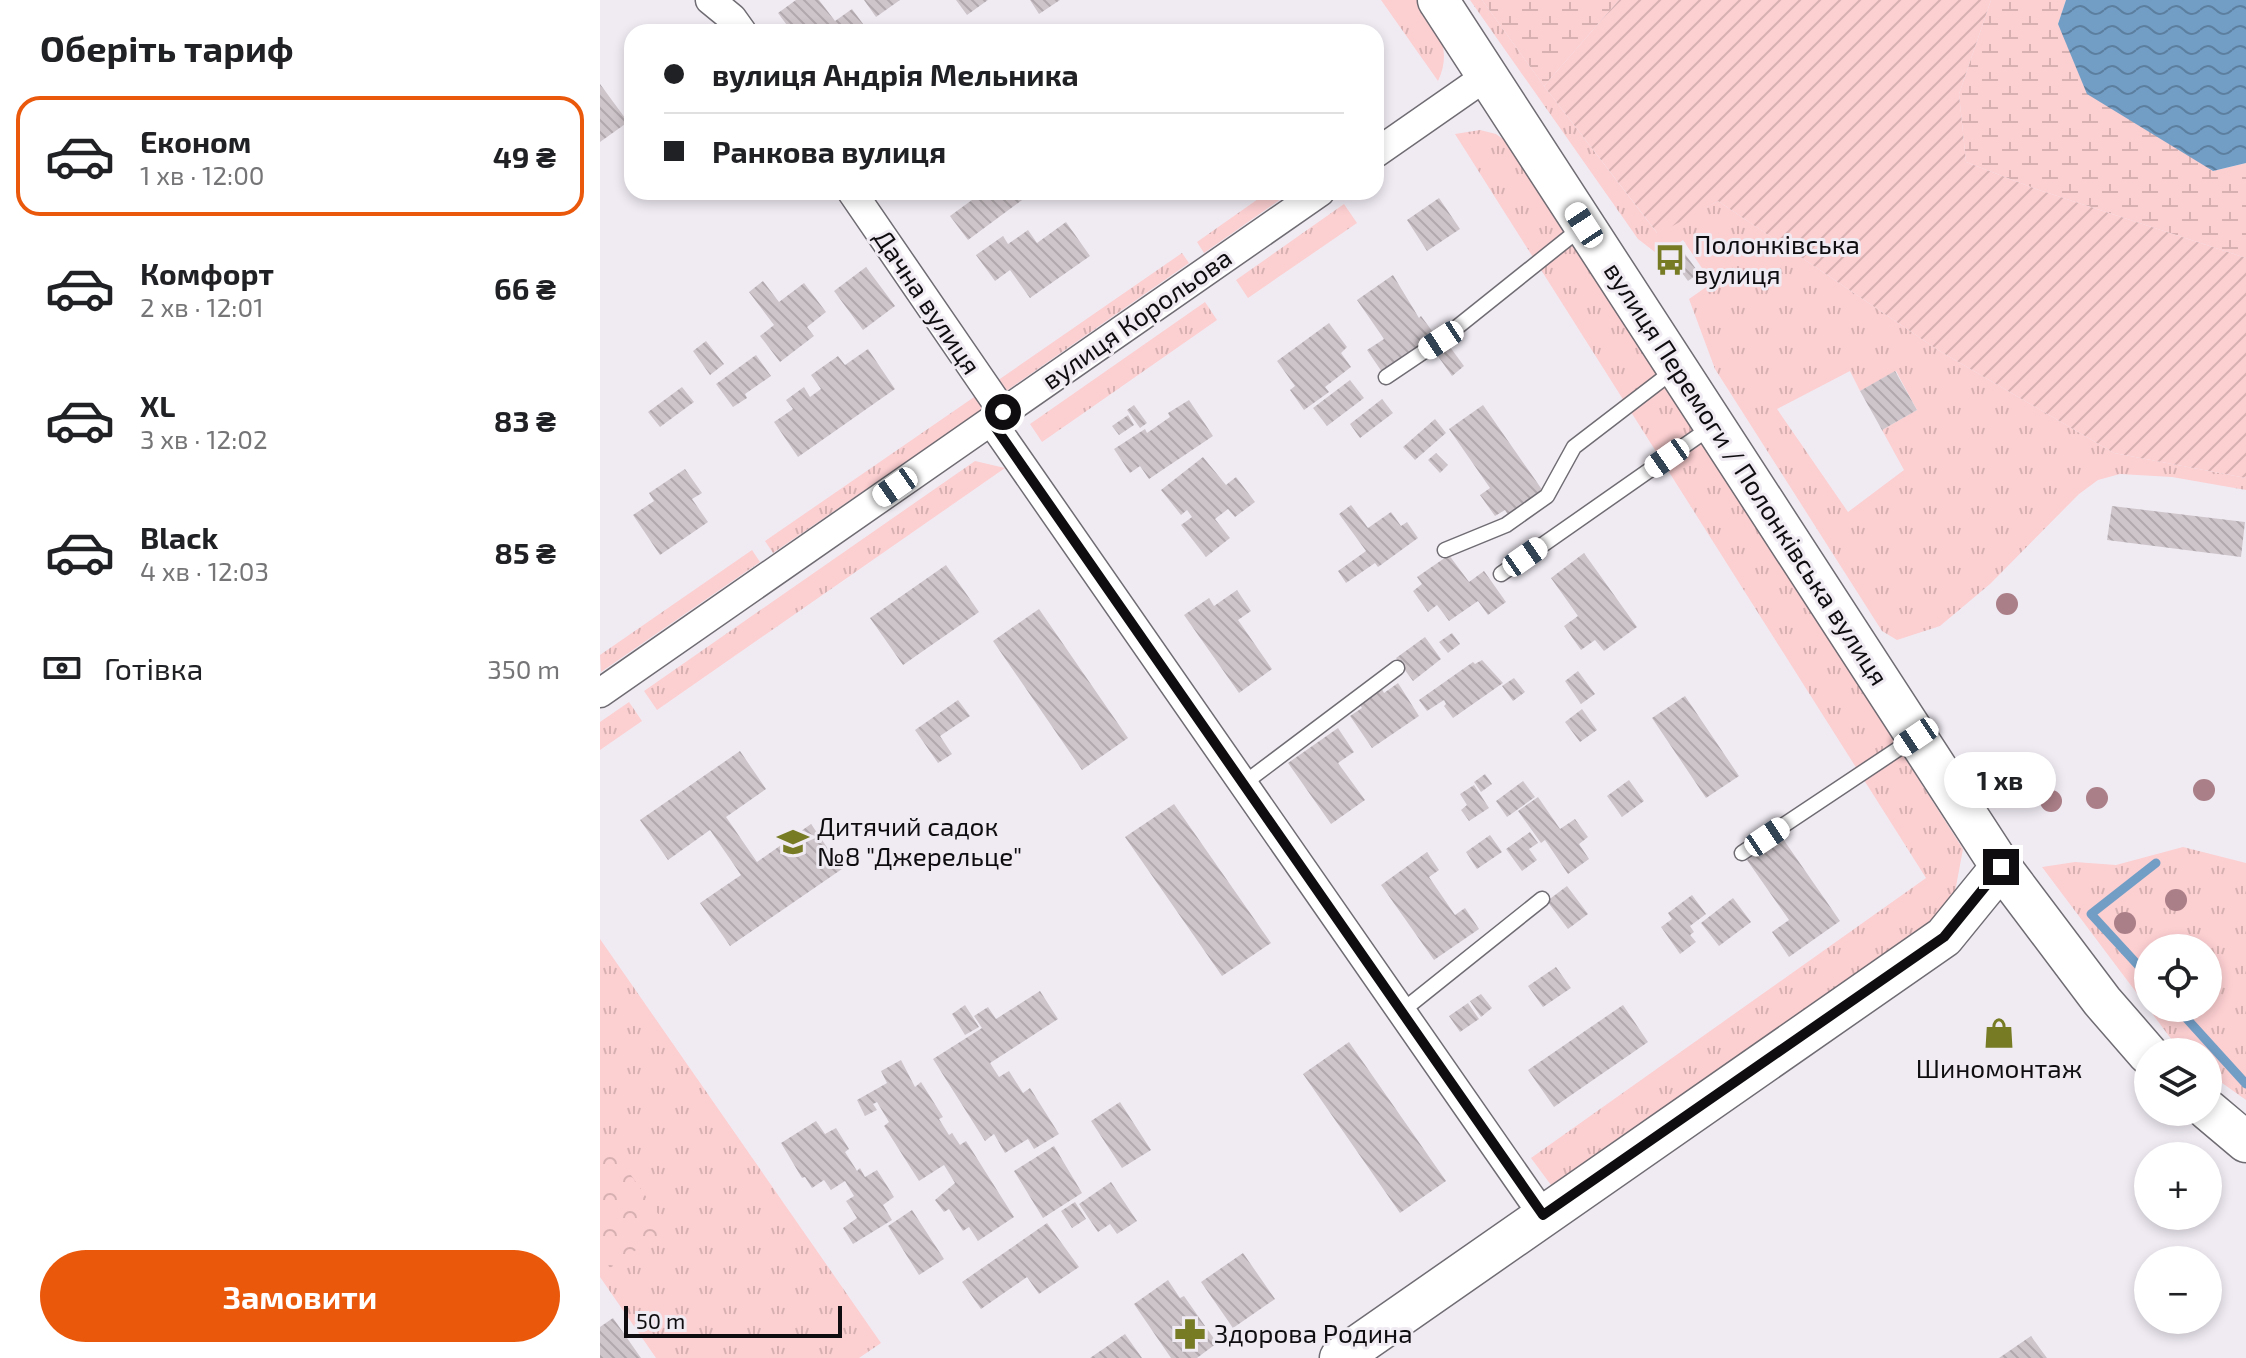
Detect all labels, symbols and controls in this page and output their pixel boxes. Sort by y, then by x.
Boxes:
text: Оберіть тариф [40,26,294,69]
text: вулиця Андрія Мельника [712,56,1079,92]
icon: car [44,120,116,192]
text: Економ [140,123,251,159]
text: Ранкова вулиця [712,133,946,169]
text: 49 ₴ [493,138,556,174]
text: 1 хв · 12:00 [140,159,265,190]
car [1561,198,1607,252]
street label: Дачна вулиця [868,223,988,380]
place label: Полонківська вулиця [1694,228,1860,290]
street label: вулиця Корольова [1035,241,1237,396]
bus stop icon: Полонківська вулиця [1653,243,1687,277]
icon: car [44,252,116,324]
text: Комфорт [140,255,274,291]
street label: вулиця Перемоги / Полонківська вулиця [1598,256,1896,691]
text: 66 ₴ [494,270,556,306]
text: 2 хв · 12:01 [140,291,263,322]
car [1414,317,1468,363]
icon: car [44,384,116,456]
text: XL [140,387,175,423]
route start [985,394,1021,430]
text: 83 ₴ [494,402,556,438]
text: 3 хв · 12:02 [140,423,268,454]
car [1640,434,1694,482]
car [868,463,922,511]
icon: car [44,516,116,588]
text: Black [140,519,218,555]
car [1498,533,1552,581]
text: 85 ₴ [494,534,556,570]
text: 4 хв · 12:03 [140,555,269,586]
icon: cash [40,646,84,690]
text: Готівка [104,650,203,686]
text: 350 m [487,653,560,684]
car [1889,714,1943,760]
callout: 1 хв [1945,751,2057,807]
text: 1 хв [1977,764,2023,795]
place label: Дитячий садок №8 "Джерельце" [817,810,1022,871]
car [1740,814,1794,860]
school or university icon: Дитячий садок №8 "Джерельце" [776,825,810,859]
route end [1983,849,2019,885]
map controls [2134,934,2222,1334]
button: locate [2134,934,2222,1022]
shop icon: Шиномонтаж [1982,1016,2016,1050]
button: layers [2134,1038,2222,1126]
place label: Шиномонтаж [1916,1052,2082,1083]
button: + [2134,1142,2222,1230]
button: − [2134,1246,2222,1334]
button: Замовити [40,1250,560,1342]
scale bar [624,1302,842,1338]
text: 50 m [636,1307,685,1333]
pharmacy icon: Здорова Родина [1173,1317,1207,1351]
place label: Здорова Родина [1214,1317,1413,1348]

